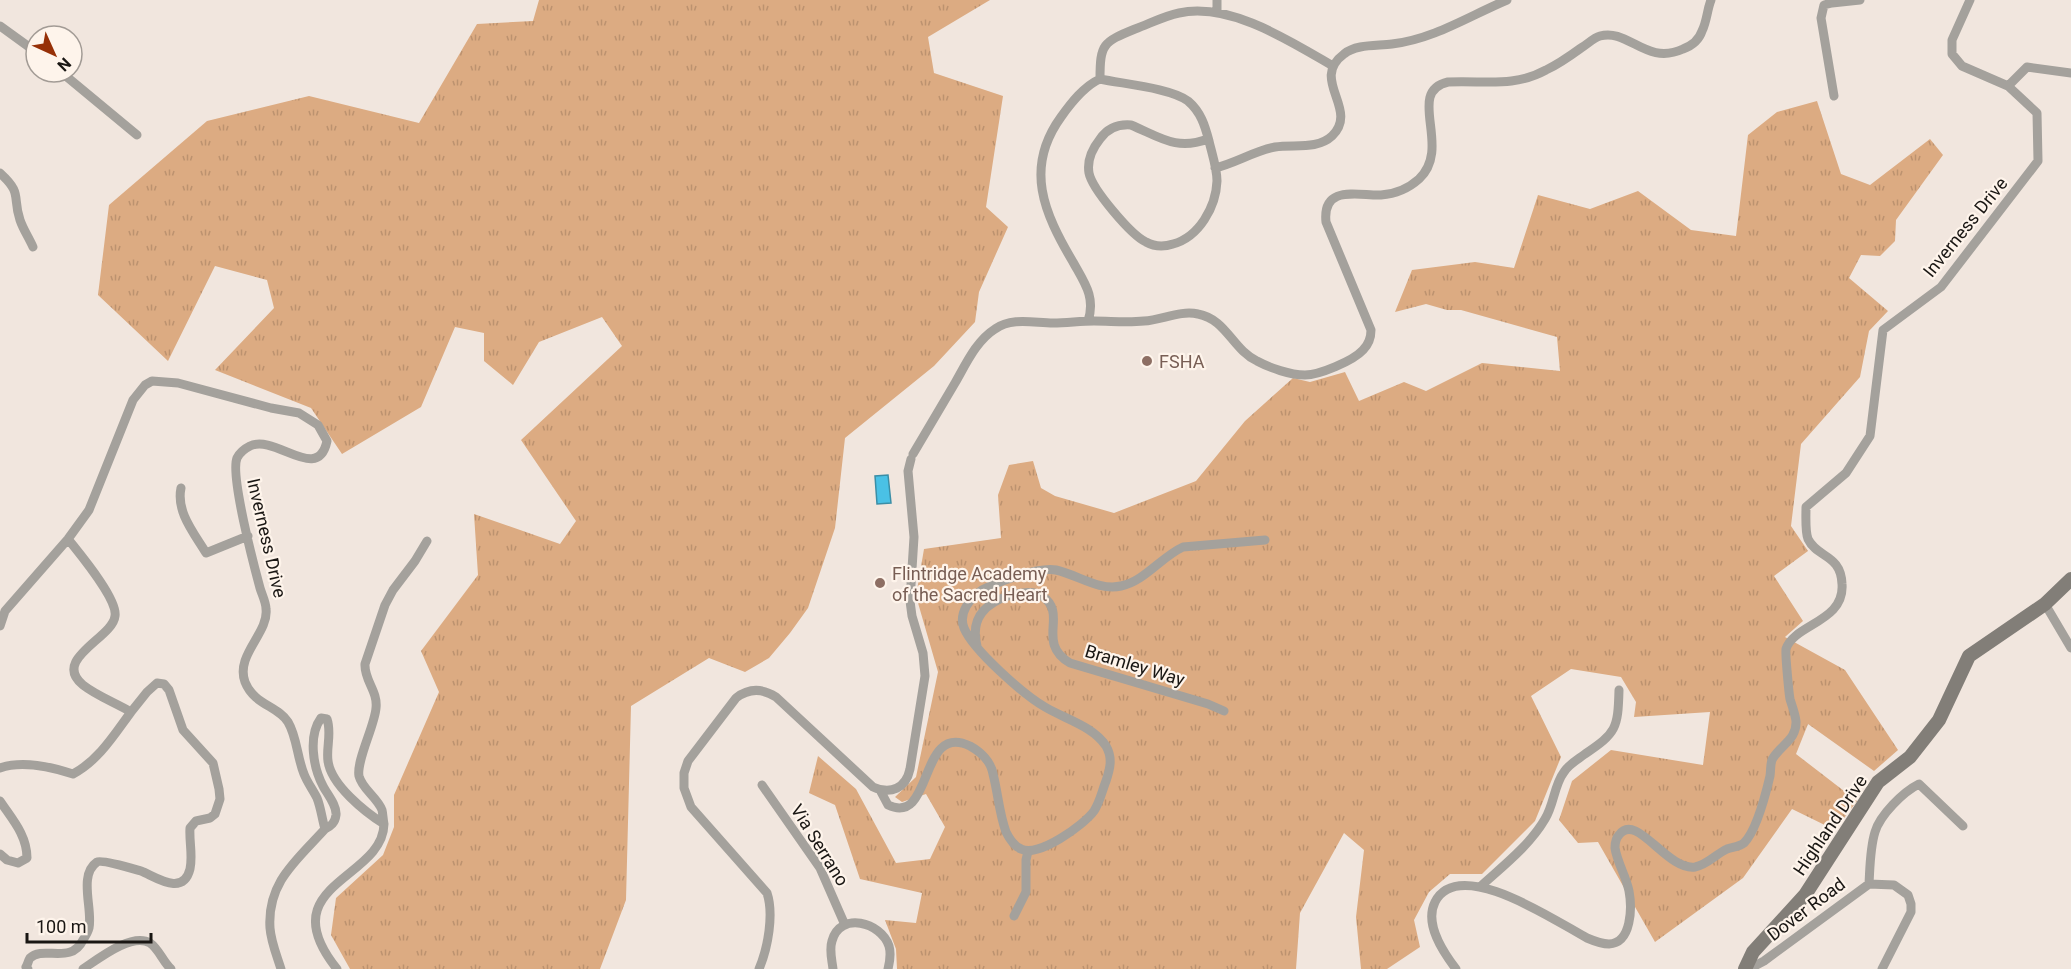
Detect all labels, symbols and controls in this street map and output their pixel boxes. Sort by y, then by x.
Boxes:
north arrow [24,24,84,84]
text: N [54,54,75,75]
street label: Inverness Drive [1918,173,2012,281]
place label: FSHA [1159,351,1205,372]
marker: FSHA [1140,354,1154,368]
street label: Inverness Drive [243,476,291,600]
place label: Flintridge Academy of the Sacred Heart [892,563,1048,605]
marker: Flintridge Academy of the Sacred Heart [873,576,887,590]
street label: Bramley Way [1083,640,1188,690]
street label: Highland Drive [1789,771,1871,879]
street label: Via Serrano [787,800,853,890]
street label: Dover Road [1763,873,1849,945]
scale bar [27,906,152,944]
text: 100 m [36,916,87,937]

